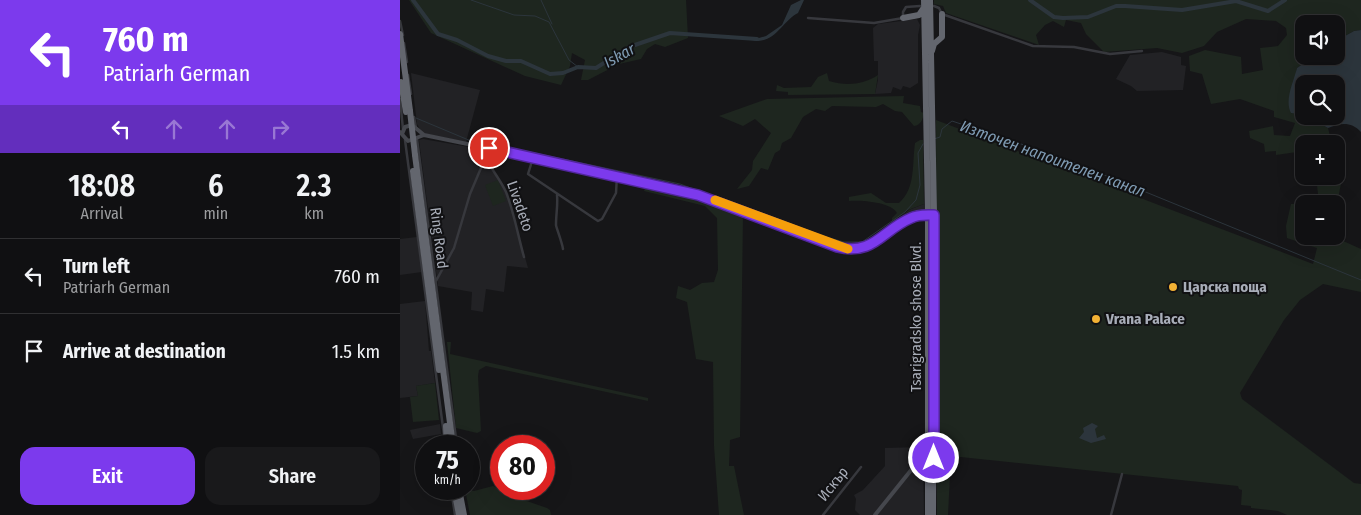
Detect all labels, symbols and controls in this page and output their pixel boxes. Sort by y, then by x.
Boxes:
map controls [1295,15,1345,245]
button: sound [1295,15,1345,65]
text: 760 m [103,18,189,60]
icon: left [20,20,85,85]
water label: Iskar [600,39,639,72]
text: Patriarh German [103,60,250,87]
button: search [1295,75,1345,125]
icon: left [107,115,135,143]
icon: ahead [160,115,188,143]
icon: ahead [213,115,241,143]
icon: right [266,115,294,143]
water label: Източен напоителен канал [958,116,1148,201]
pin [468,127,510,169]
icon: arrive [475,134,503,162]
button: + [1295,135,1345,185]
text: 18:08 [68,168,135,204]
text: 6 [208,168,224,204]
text: 2.3 [297,168,332,204]
street label: Livadeto [503,178,537,234]
button: − [1295,195,1345,245]
text: Arrival [81,204,123,223]
text: min [203,204,228,223]
text: km [304,204,324,223]
street label: Ring Road [426,206,452,270]
street label: Tsarigradsko shose Blvd. [907,242,925,392]
text: Turn left [63,255,130,278]
icon: left [20,262,48,290]
text: 760 m [334,265,380,288]
text: Patriarh German [63,278,170,297]
place label: Царска поща [1183,278,1267,296]
marker: Царска поща [1167,281,1179,293]
place label: Vrana Palace [1105,310,1185,328]
marker: Vrana Palace [1090,313,1102,325]
icon: arrive [20,337,48,365]
text: Arrive at destination [63,340,226,363]
text: 1.5 km [332,340,380,363]
position arrow [907,431,959,483]
speed limit sign: 80 [490,435,555,500]
text: 75 [436,446,459,476]
button: Exit [20,447,195,505]
button: Share [205,447,380,505]
street label: Искър [814,463,852,505]
text: km/h [434,473,461,487]

